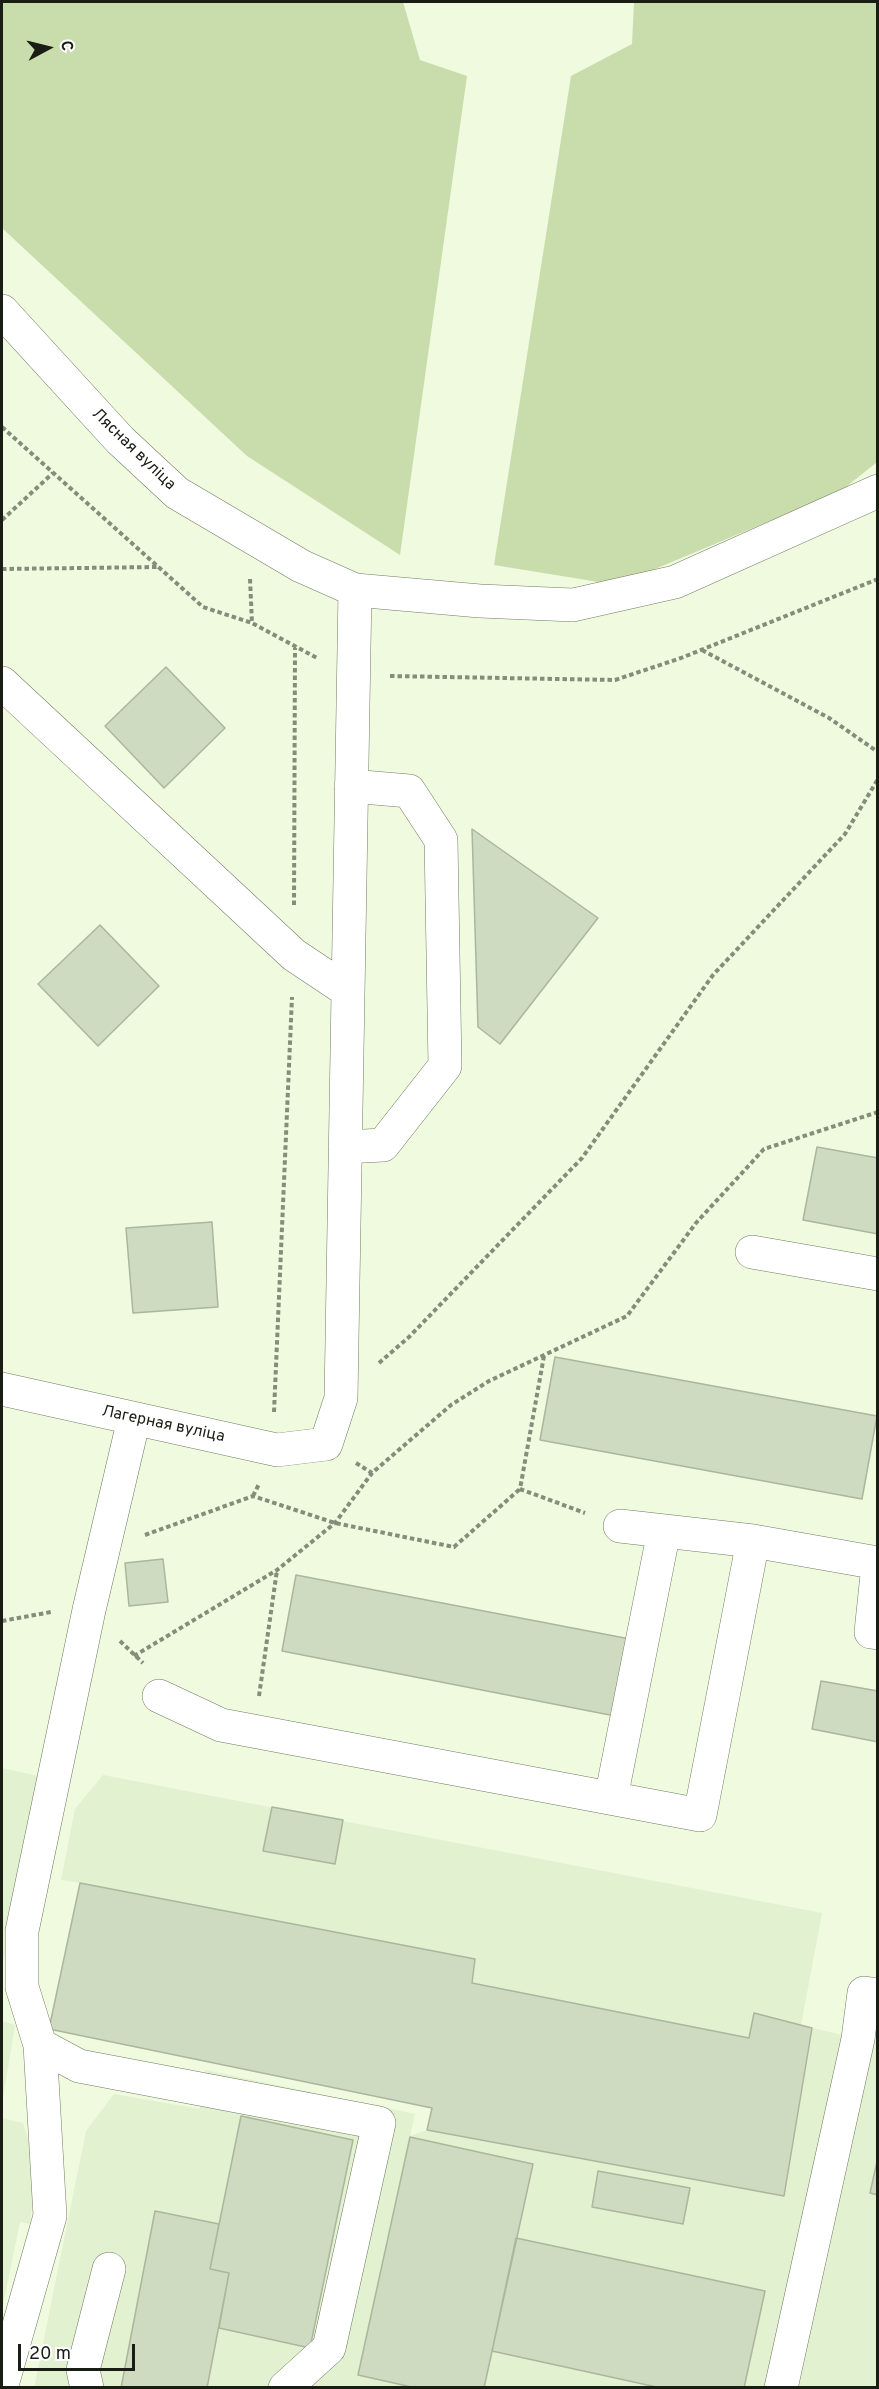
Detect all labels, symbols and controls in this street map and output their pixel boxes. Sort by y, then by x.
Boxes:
north arrow [18,18,78,78]
text: С [55,40,76,52]
street label: Лясная вуліца [87,405,179,495]
street label: Лагерная вуліца [100,1403,226,1447]
scale bar [21,2332,138,2370]
text: 20 m [29,2343,71,2366]

